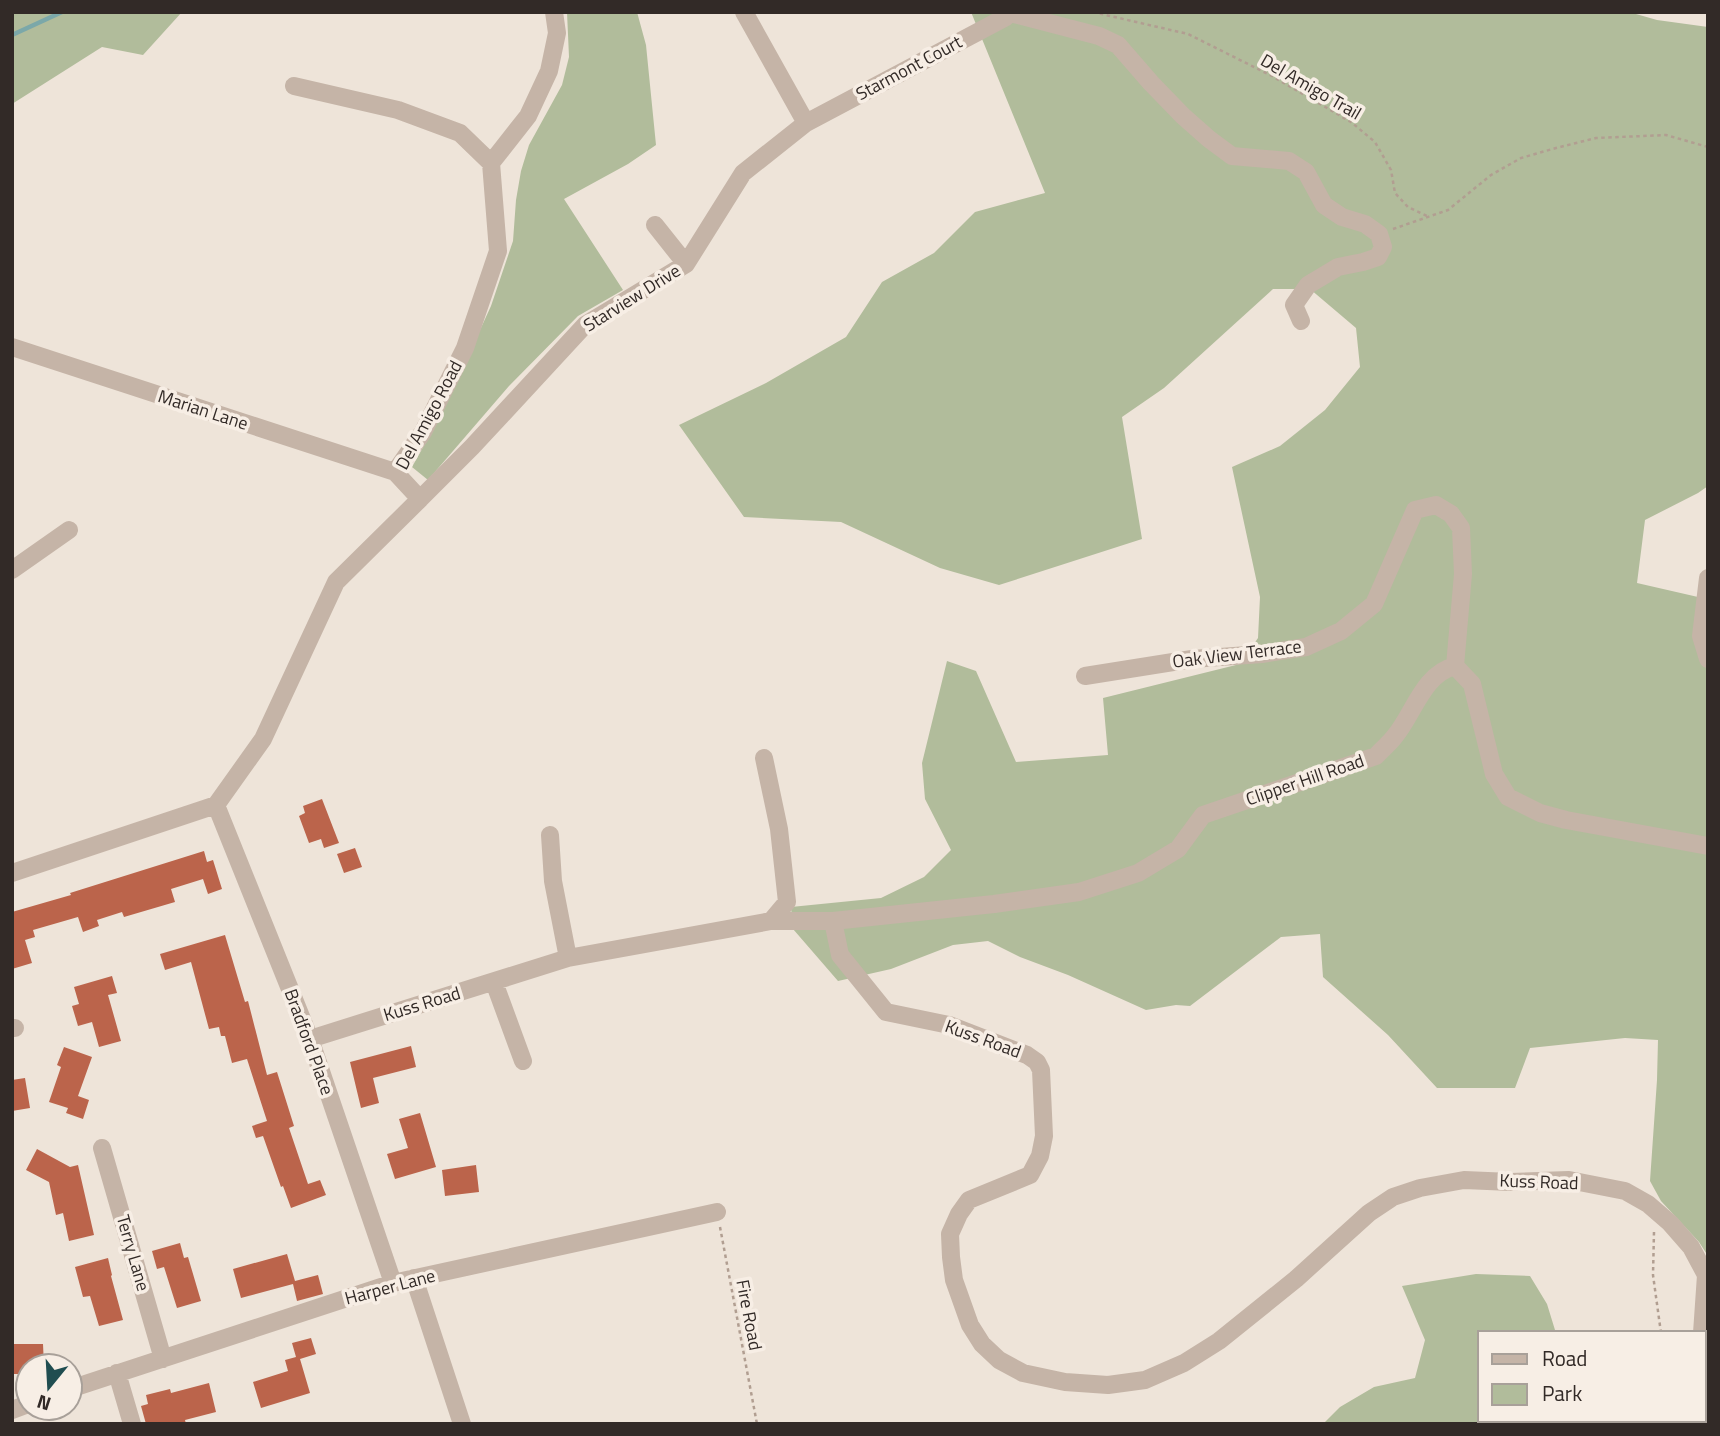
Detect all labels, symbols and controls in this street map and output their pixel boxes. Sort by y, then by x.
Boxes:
street label: Starmont Court [851,28,967,107]
street label: Del Amigo Trail [1256,47,1367,126]
street label: Starview Drive [578,257,685,338]
street label: Del Amigo Road [388,355,469,474]
street label: Marian Lane [155,382,252,437]
street label: Oak View Terrace [1171,632,1303,675]
street label: Clipper Hill Road [1242,747,1368,812]
street label: Kuss Road [380,979,464,1028]
street label: Bradford Place [278,985,341,1099]
street label: Kuss Road [941,1012,1025,1065]
street label: Kuss Road [1499,1167,1579,1196]
street label: Terry Lane [110,1211,157,1294]
street label: Harper Lane [342,1261,438,1312]
street label: Fire Road [729,1277,770,1353]
legend [1478,1331,1706,1422]
text: Road [1542,1342,1587,1374]
north arrow [14,1352,84,1422]
text: Park [1542,1377,1582,1409]
text: N [33,1388,54,1419]

